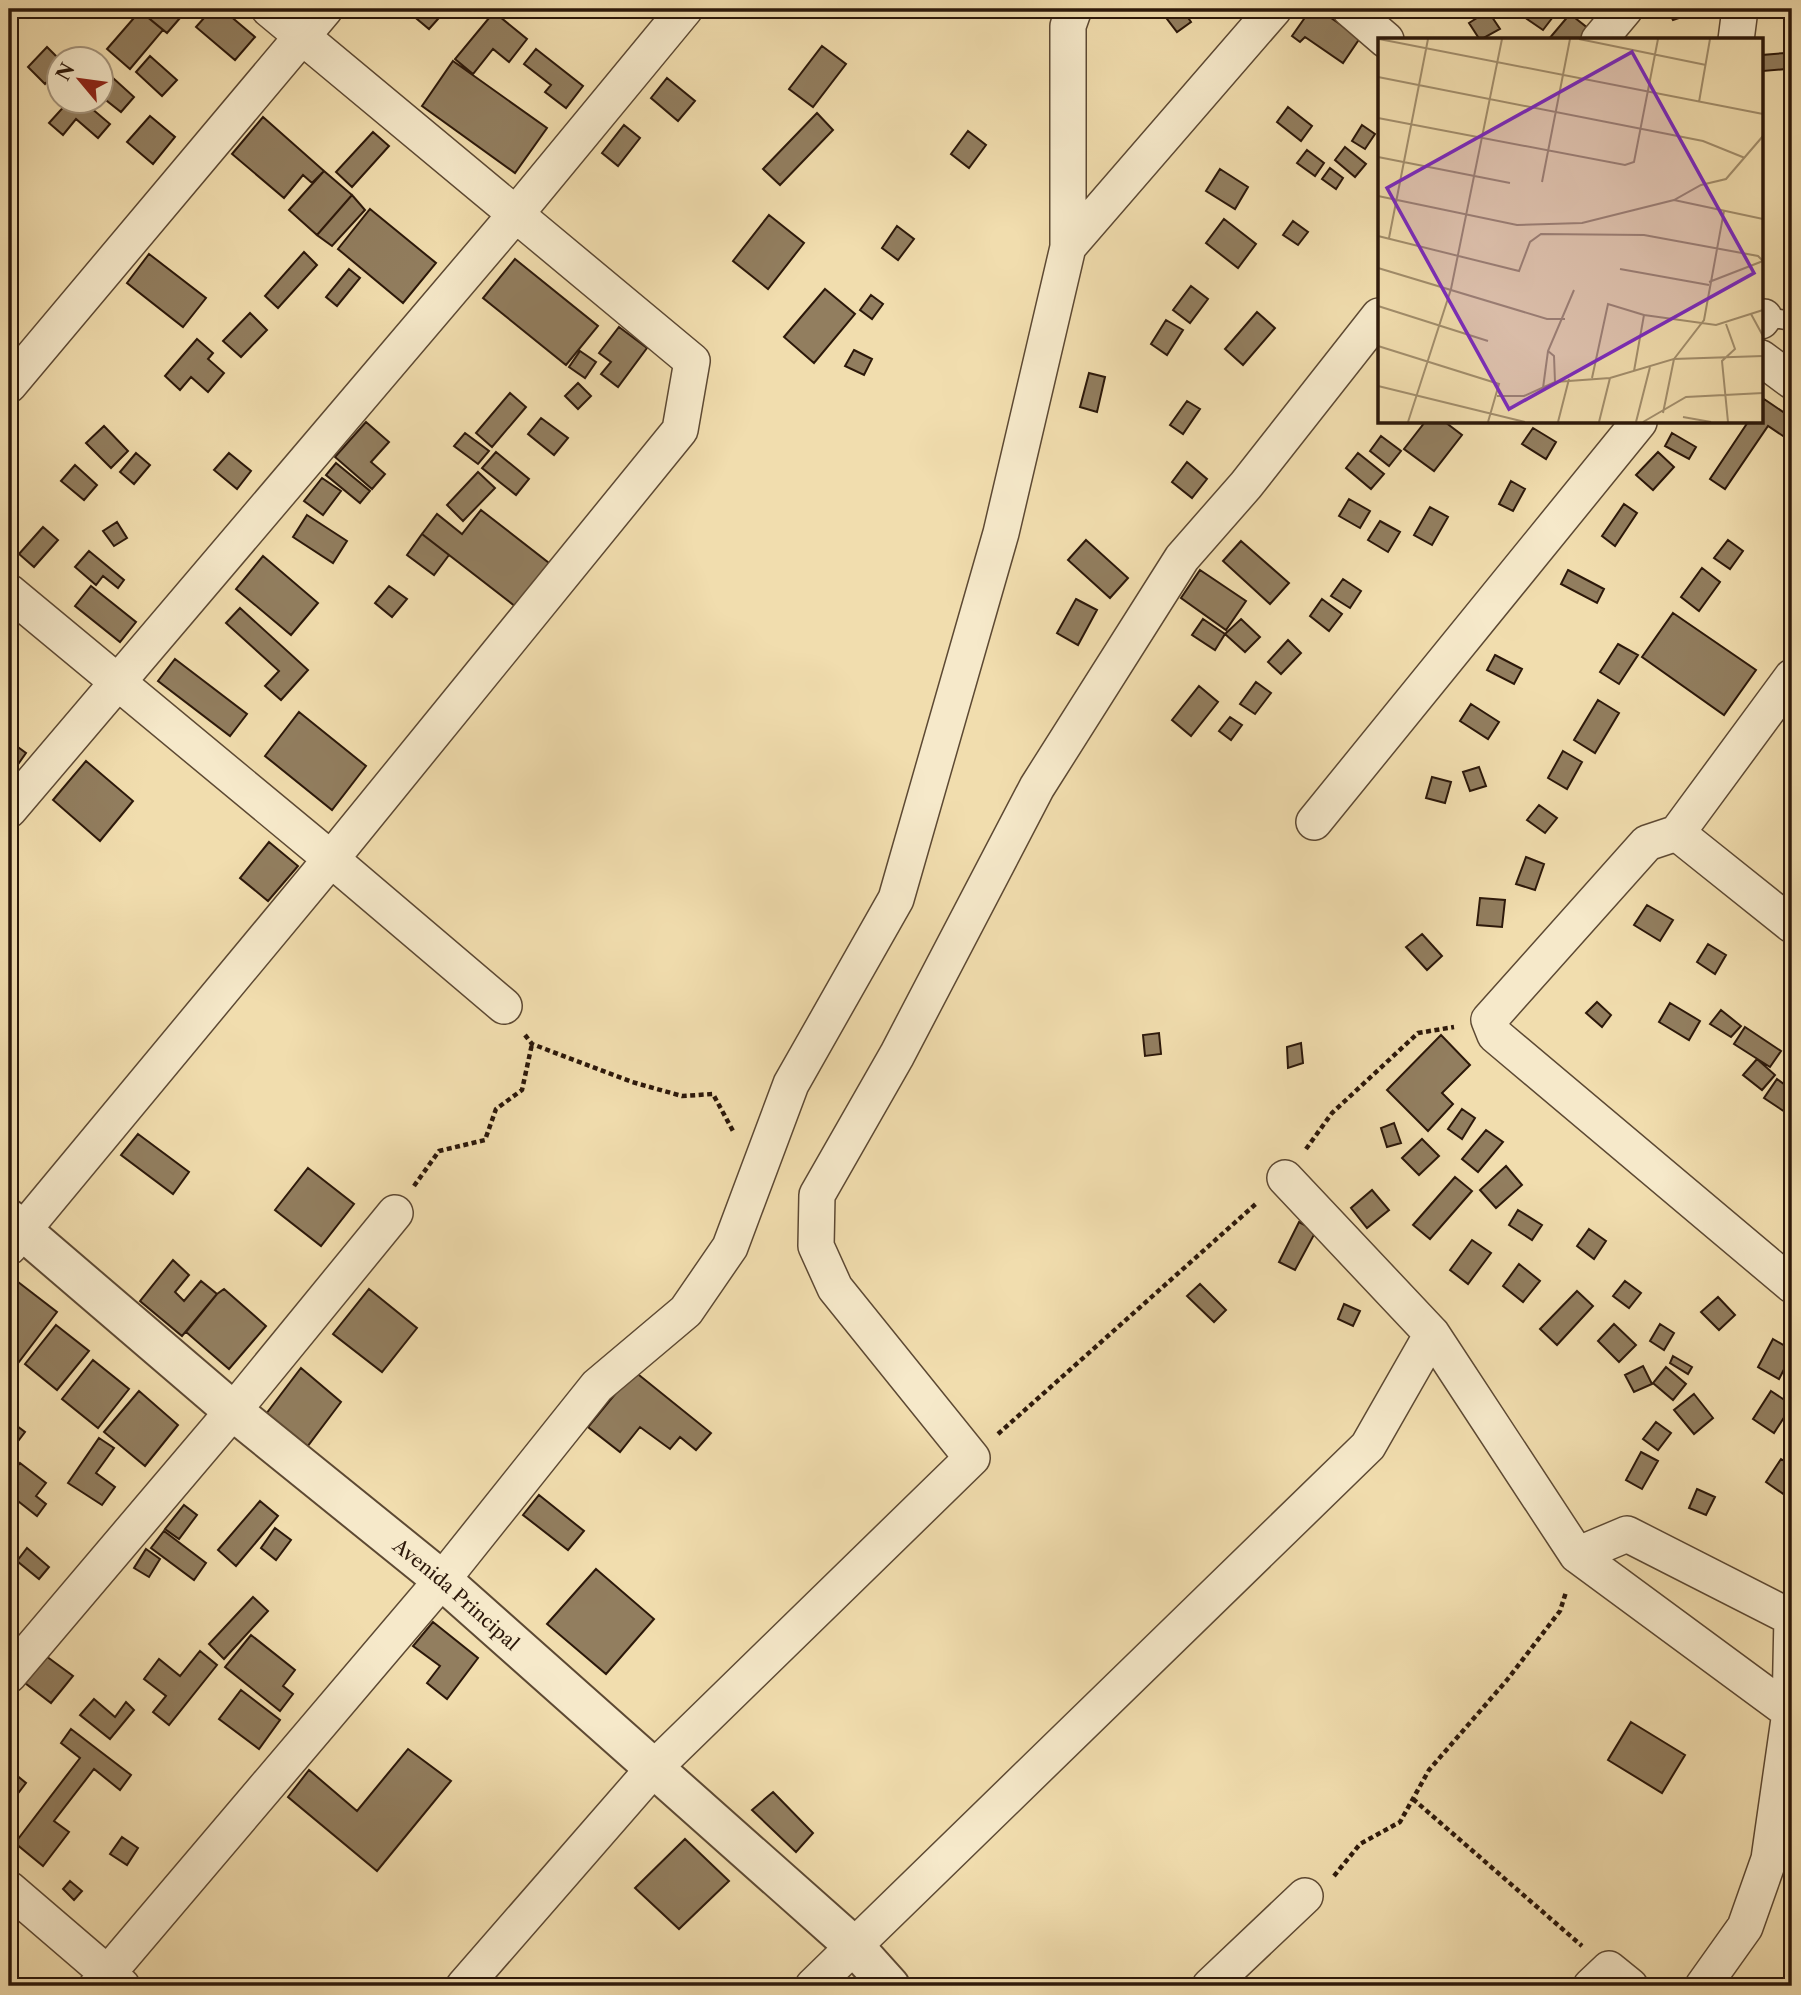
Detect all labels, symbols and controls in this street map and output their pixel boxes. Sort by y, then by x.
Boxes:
inset map [1378,38,1762,424]
north arrow [46,46,116,116]
text: N [52,59,80,85]
street label: Avenida Principal [388,1533,524,1655]

